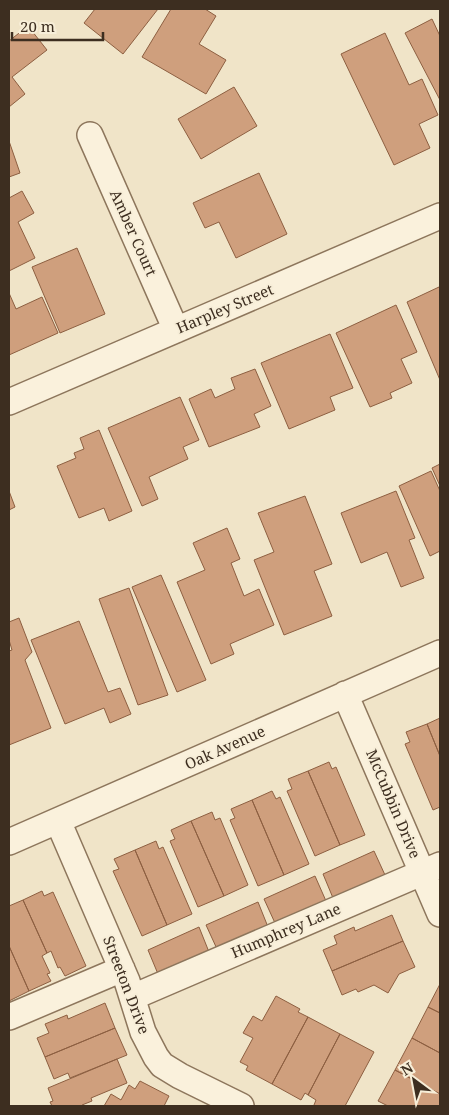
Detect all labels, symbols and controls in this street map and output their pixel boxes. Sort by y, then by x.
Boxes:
scale bar [12,10,104,42]
text: 20 m [20,16,55,36]
street label: Amber Court [106,186,162,279]
street label: Harpley Street [173,279,276,338]
street label: Oak Avenue [181,720,268,774]
street label: McCubbin Drive [362,746,426,861]
street label: Humphrey Lane [228,898,344,962]
street label: Streeton Drive [99,933,155,1037]
north arrow [389,1055,439,1105]
text: N [397,1058,417,1080]

